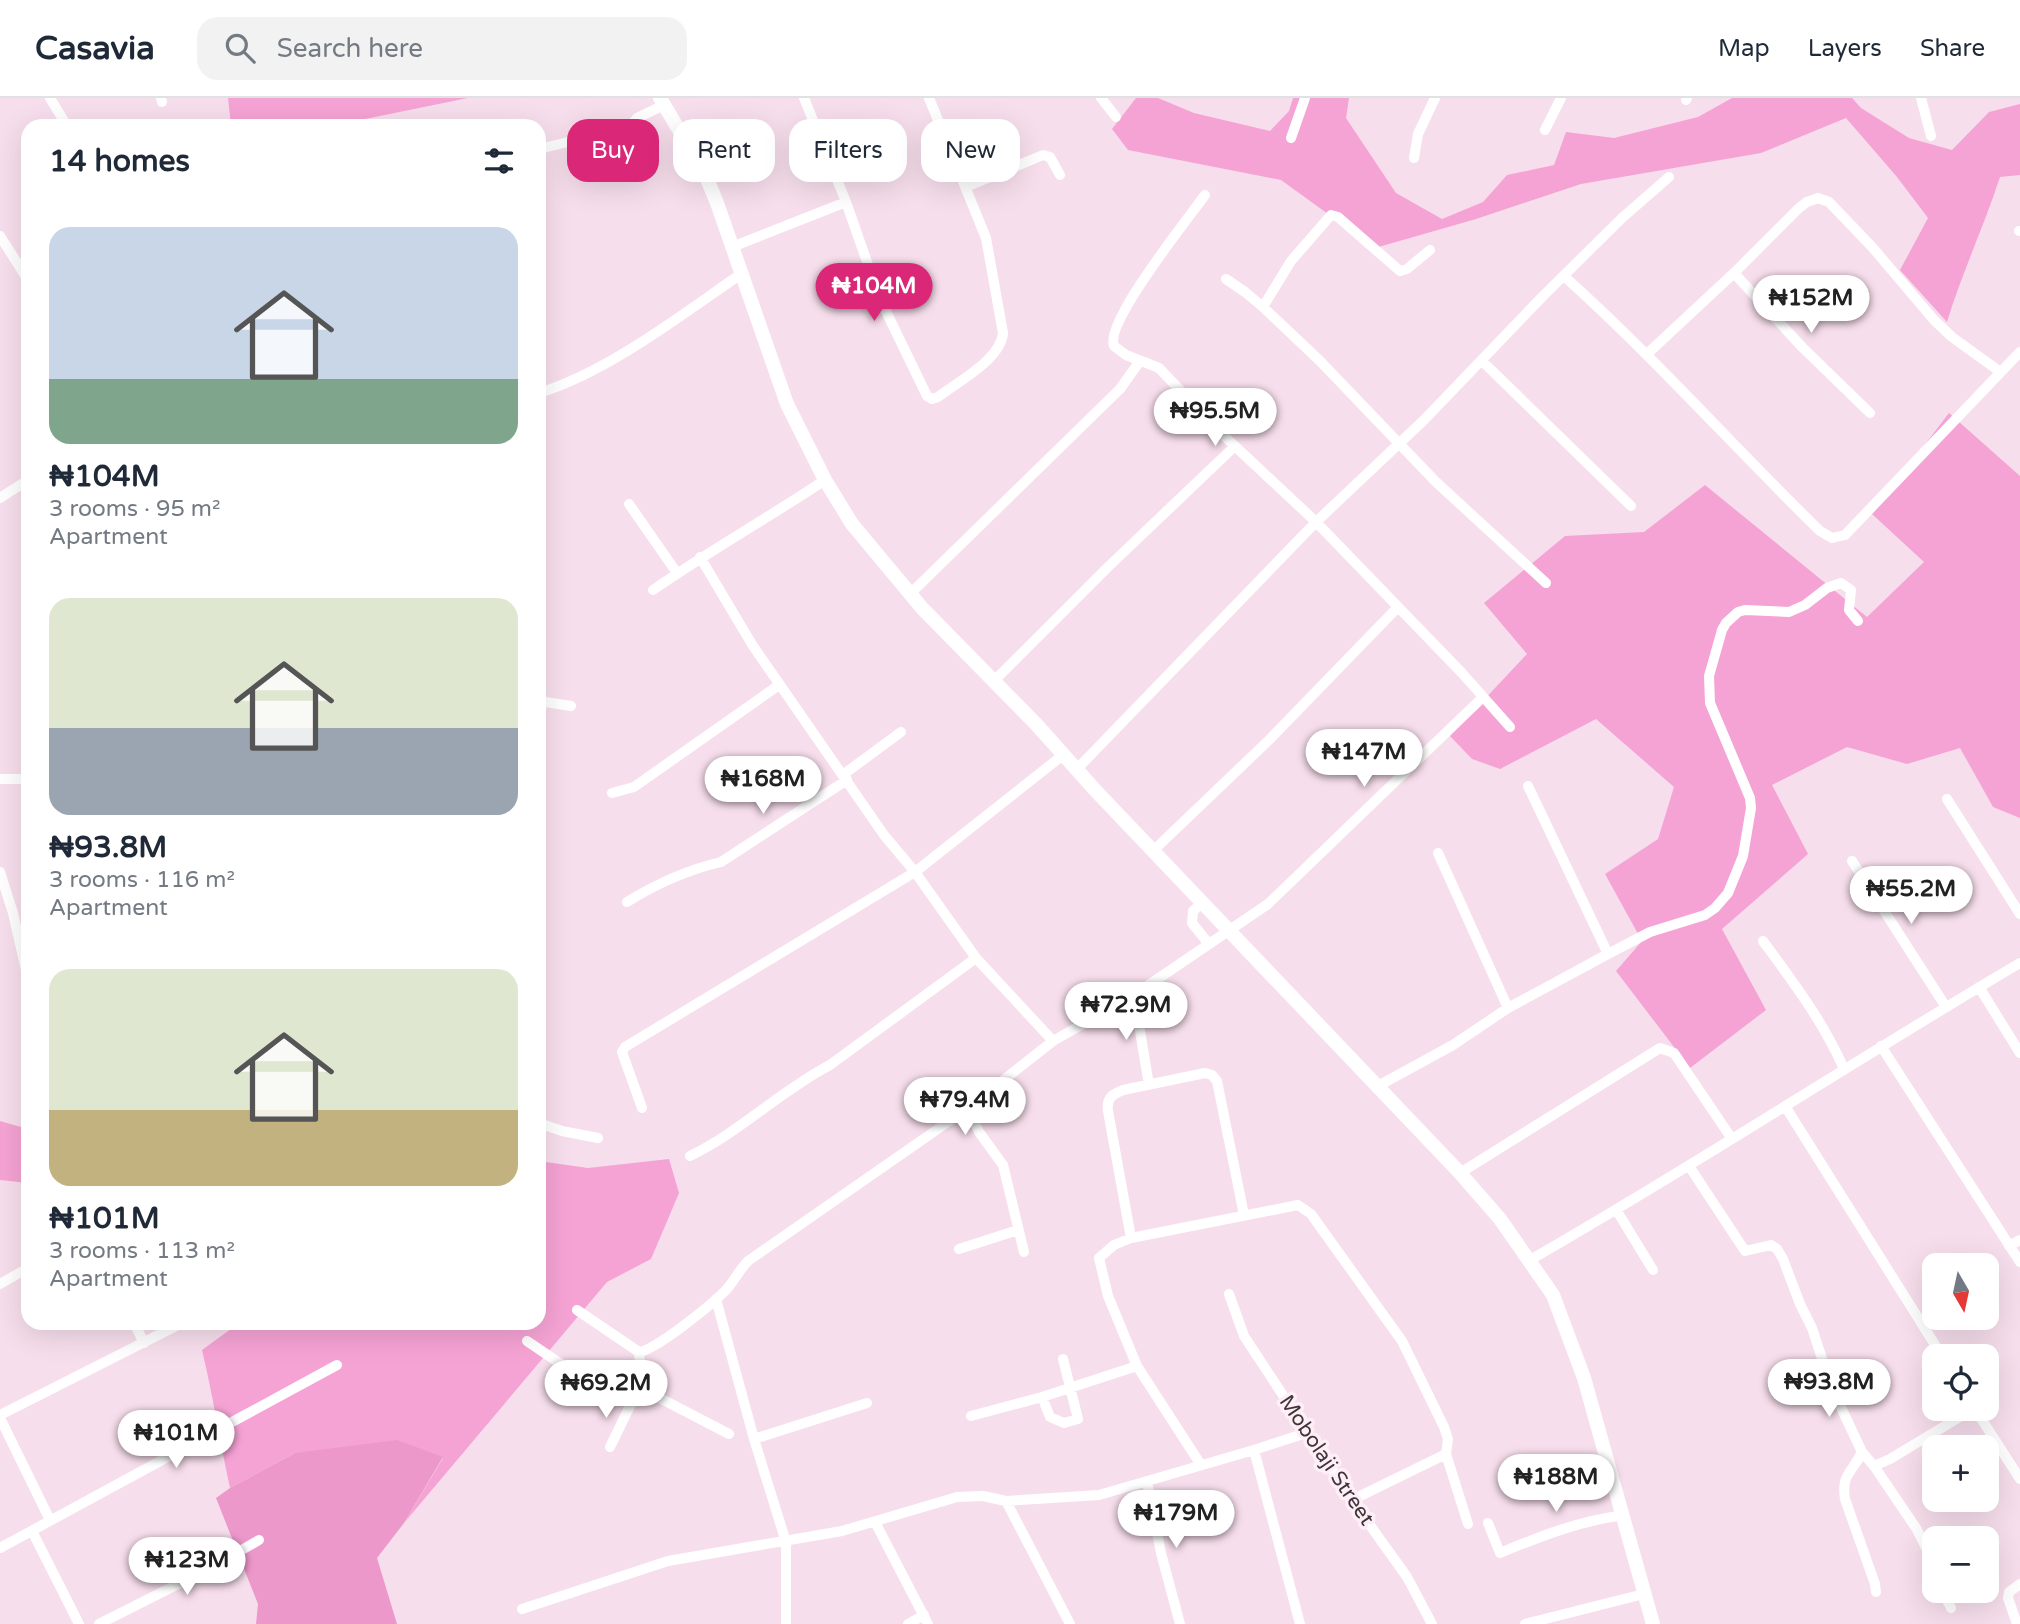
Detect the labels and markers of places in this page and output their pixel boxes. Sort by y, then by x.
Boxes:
pin: ₦104M [825,264,923,323]
pin: ₦152M [1762,275,1860,335]
pin: ₦95.5M [1158,388,1272,448]
pin: ₦147M [1315,730,1413,789]
pin: ₦168M [714,756,812,816]
pin: ₦55.2M [1854,866,1968,926]
pin: ₦72.9M [1069,982,1183,1042]
pin: ₦79.4M [908,1077,1022,1137]
pin: ₦69.2M [549,1360,663,1420]
pin: ₦93.8M [1772,1360,1886,1419]
pin: ₦101M [127,1410,225,1470]
pin: ₦188M [1507,1454,1605,1514]
pin: ₦179M [1127,1490,1225,1550]
pin: ₦123M [138,1538,236,1597]

